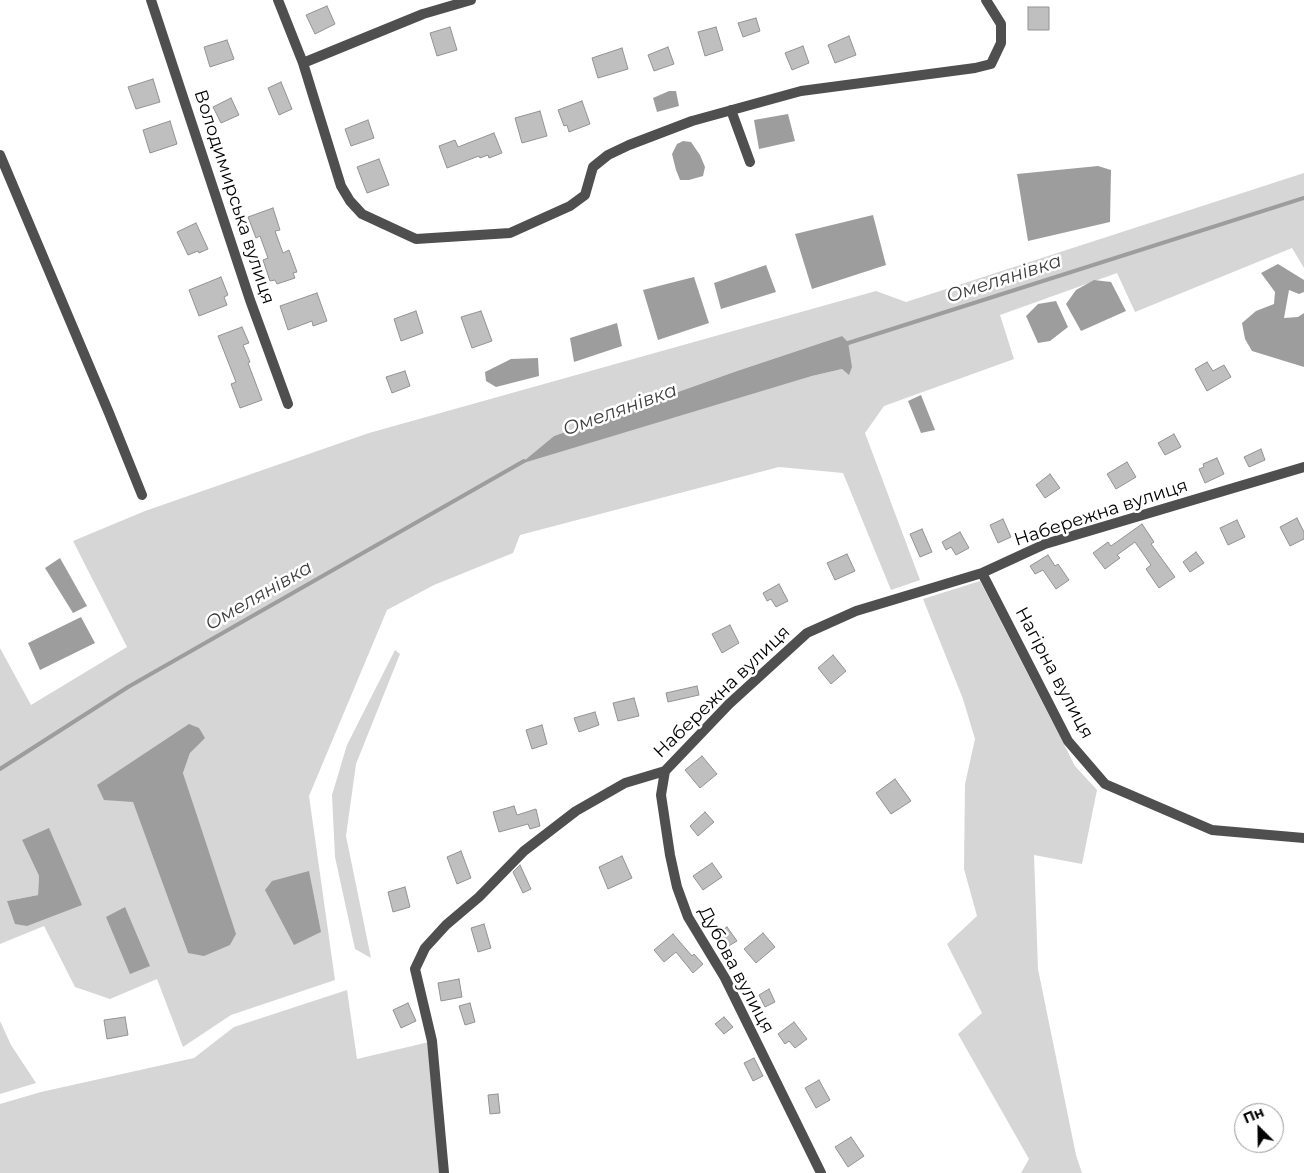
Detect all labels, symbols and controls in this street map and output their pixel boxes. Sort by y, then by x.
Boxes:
street label: Володимирська вулиця [189,87,279,307]
water label: Омелянівка [944,250,1064,308]
water label: Омелянівка [560,379,680,441]
street label: Набережна вулиця [1011,475,1191,551]
water label: Омелянівка [201,556,317,636]
street label: Нагірна вулиця [1010,603,1098,743]
street label: Набережна вулиця [649,621,795,763]
street label: Дубова вулиця [693,903,779,1037]
north arrow [1234,1103,1284,1153]
text: Пн [1240,1103,1267,1128]

